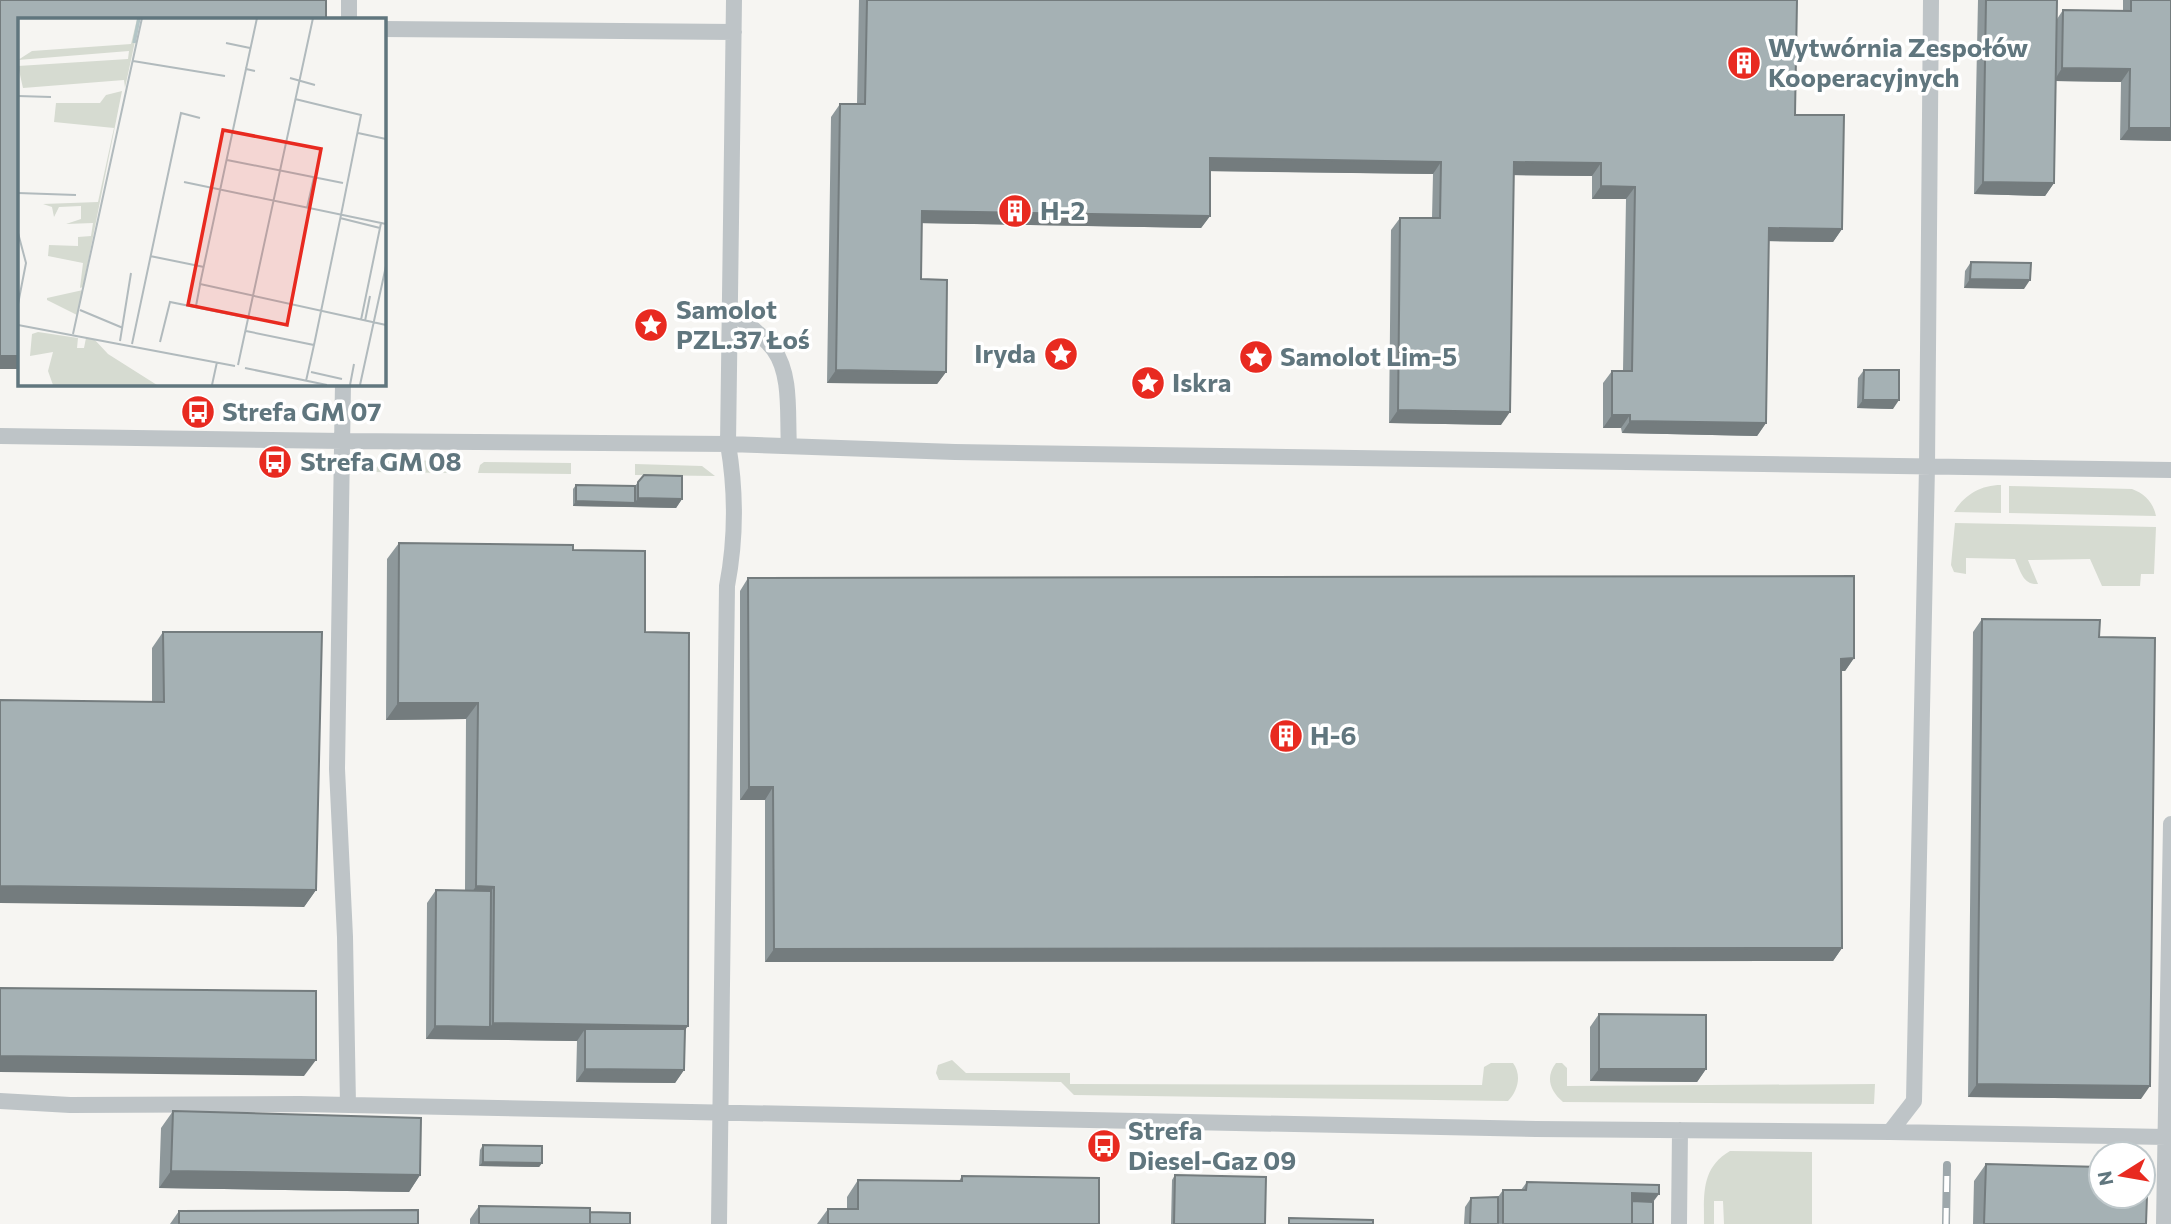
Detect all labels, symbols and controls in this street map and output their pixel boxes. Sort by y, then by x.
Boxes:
inset map [18,18,385,385]
place label: Wytwórnia Zespołów Kooperacyjnych [1768,31,2029,92]
building icon: Wytwórnia Zespołów Kooperacyjnych [1725,44,1763,82]
building icon: H-2 [996,192,1034,230]
place label: H-2 [1040,194,1085,225]
place label: Samolot PZL.37 Łoś [676,293,810,354]
place icon: Samolot PZL.37 Łoś [632,306,670,344]
place icon: Iryda [1042,335,1080,373]
place label: Iryda [974,337,1036,368]
place icon: Samolot Lim-5 [1237,338,1275,376]
place label: Samolot Lim-5 [1280,340,1457,371]
place icon: Iskra [1129,364,1167,402]
place label: Iskra [1172,366,1231,397]
bus stop icon: Strefa GM 07 [179,393,217,431]
place label: Strefa GM 07 [222,395,382,426]
bus stop icon: Strefa GM 08 [256,443,294,481]
place label: Strefa GM 08 [300,445,462,476]
building icon: H-6 [1267,717,1305,755]
place label: H-6 [1310,719,1357,750]
place label: Strefa Diesel-Gaz 09 [1128,1114,1296,1175]
bus stop icon: Strefa Diesel-Gaz 09 [1085,1127,1123,1165]
north arrow [2087,1140,2157,1210]
text: N [2092,1169,2117,1188]

